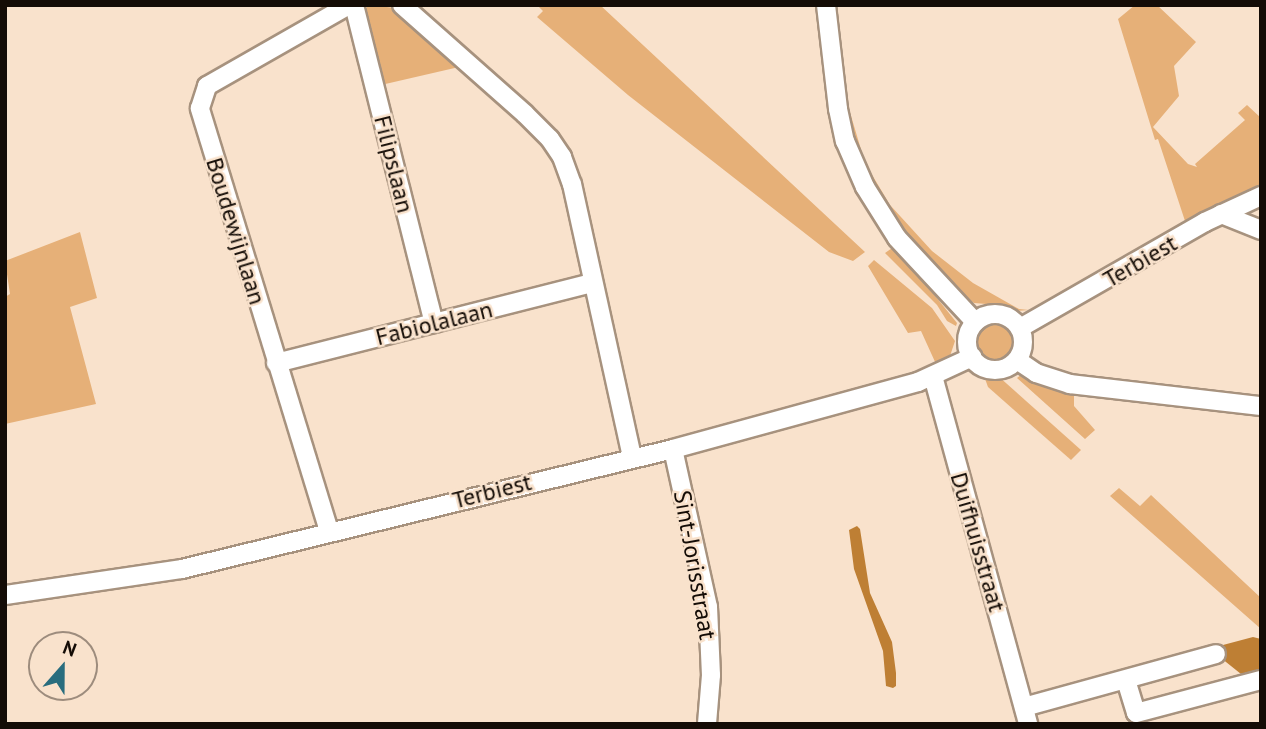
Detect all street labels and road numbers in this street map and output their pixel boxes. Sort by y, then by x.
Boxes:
street label: Filipslaan [368,112,420,216]
street label: Boudewijnlaan [200,154,272,308]
street label: Terbiest [1098,228,1182,294]
street label: Fabiolalaan [373,295,495,351]
street label: Terbiest [449,467,535,515]
street label: Duifhuisstraat [944,469,1012,615]
street label: Sint-Jorisstraat [668,488,722,642]

